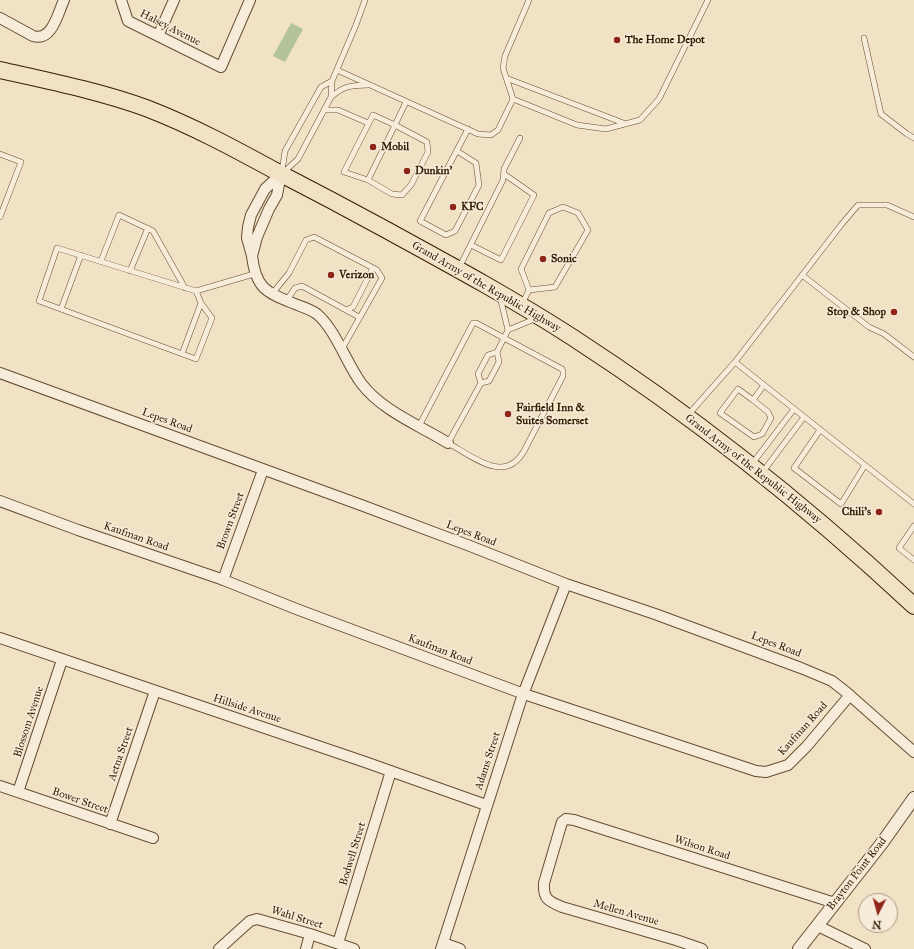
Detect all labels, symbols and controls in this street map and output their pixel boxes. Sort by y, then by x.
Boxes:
street label: Halsey Avenue [138,7,202,49]
place label: The Home Depot [625,33,705,47]
marker: The Home Depot [612,35,622,45]
place label: Mobil [381,140,409,154]
marker: Mobil [368,142,378,152]
place label: Dunkin' [415,164,452,178]
marker: Dunkin' [402,166,412,176]
place label: KFC [461,200,483,214]
marker: KFC [448,202,458,212]
street label: Grand Army of the Republic Highway [409,239,563,335]
place label: Sonic [551,252,577,266]
marker: Sonic [538,254,548,264]
place label: Verizon [339,268,374,282]
marker: Verizon [326,270,336,280]
place label: Stop & Shop [827,305,886,319]
marker: Stop & Shop [889,307,899,317]
place label: Fairfield Inn & Suites Somerset [516,401,588,427]
street label: Lepes Road [140,406,194,436]
marker: Fairfield Inn & Suites Somerset [503,409,513,419]
street label: Grand Army of the Republic Highway [682,412,824,526]
street label: Brown Street [215,491,247,551]
place label: Chili's [842,505,871,519]
marker: Chili's [874,507,884,517]
street label: Lepes Road [444,518,498,550]
street label: Kaufman Road [102,520,170,554]
street label: Lepes Road [749,629,803,661]
street label: Kaufman Road [406,632,474,668]
street label: Blossom Avenue [11,685,47,759]
street label: Hillside Avenue [211,692,283,726]
street label: Kaufman Road [775,699,831,759]
street label: Aetna Street [106,725,136,783]
street label: Adams Street [472,730,504,792]
street label: Bower Street [50,785,110,817]
street label: Bodwell Street [337,821,369,887]
street label: Wilson Road [672,833,732,863]
street label: Brayton Point Road [824,835,890,913]
north arrow [858,893,898,933]
street label: Mellen Avenue [592,897,660,929]
street label: Wahl Street [270,904,324,932]
text: N [871,917,882,931]

